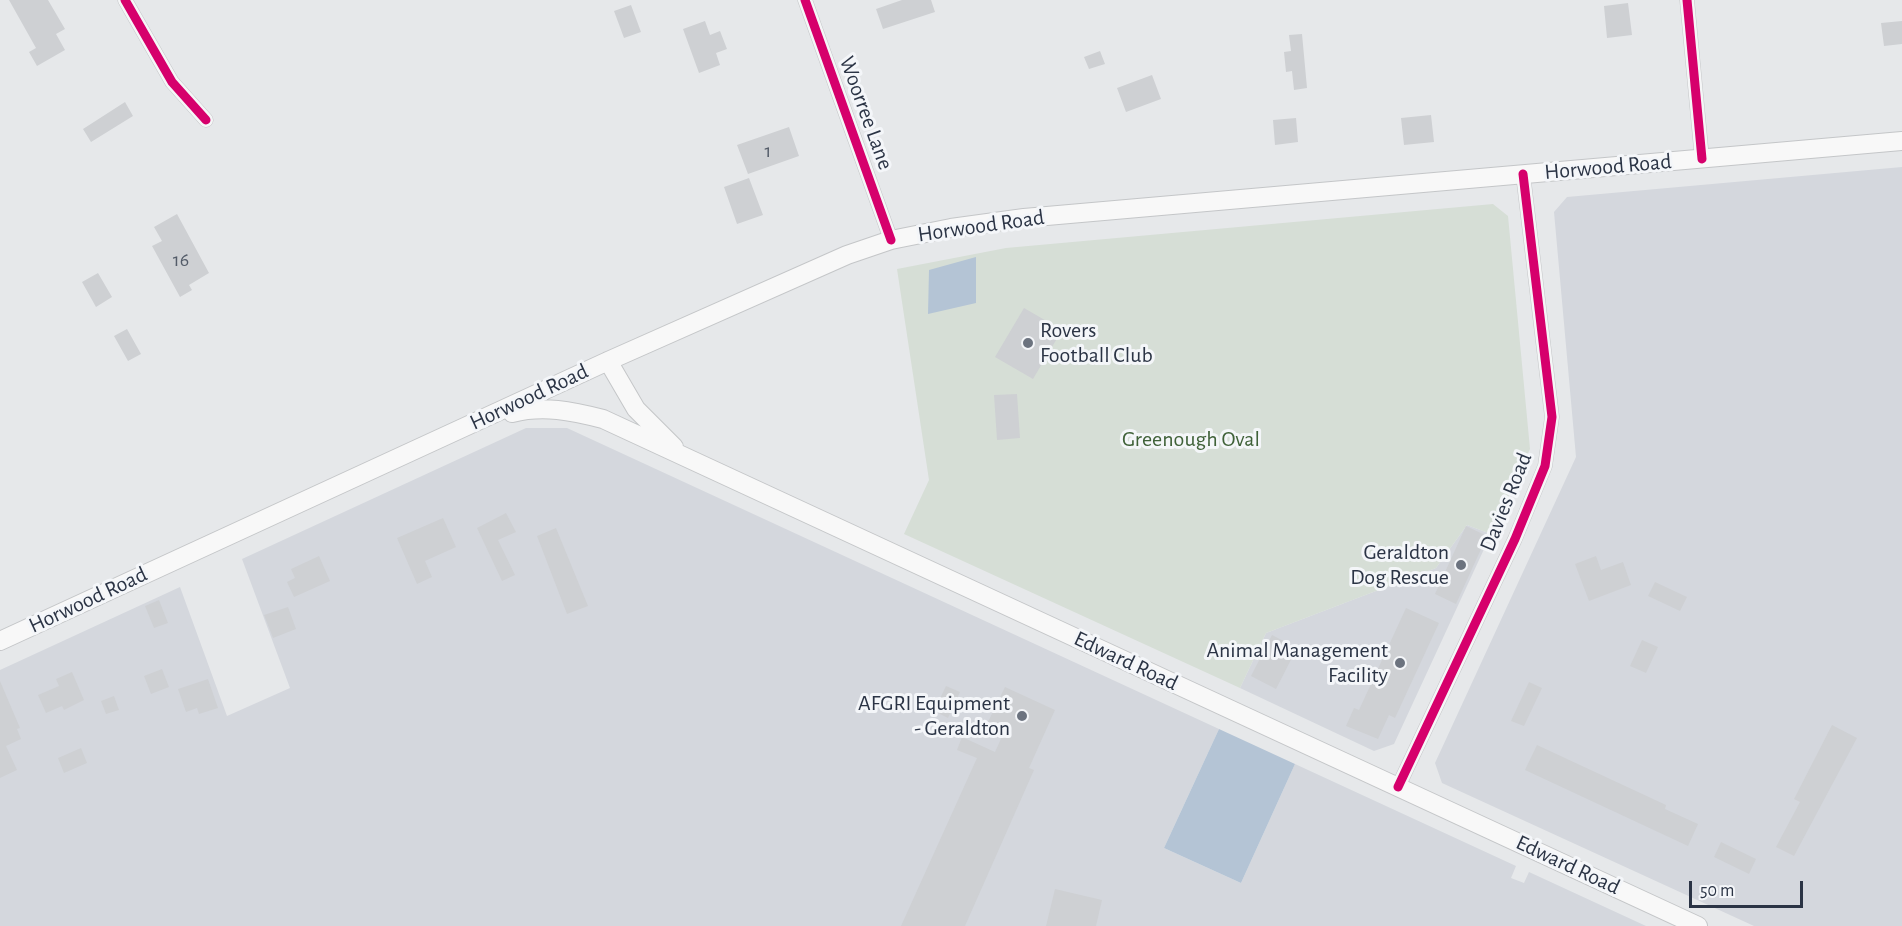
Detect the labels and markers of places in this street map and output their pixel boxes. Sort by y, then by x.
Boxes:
place label: Rovers Football Club [1040,317,1153,368]
marker: Rovers Football Club [1021,336,1035,350]
place label: Geraldton Dog Rescue [1350,539,1449,590]
marker: Geraldton Dog Rescue [1454,558,1468,572]
place label: Animal Management Facility [1206,637,1388,688]
marker: Animal Management Facility [1393,656,1407,670]
place label: AFGRI Equipment - Geraldton [858,690,1010,742]
marker: AFGRI Equipment - Geraldton [1015,709,1029,723]

